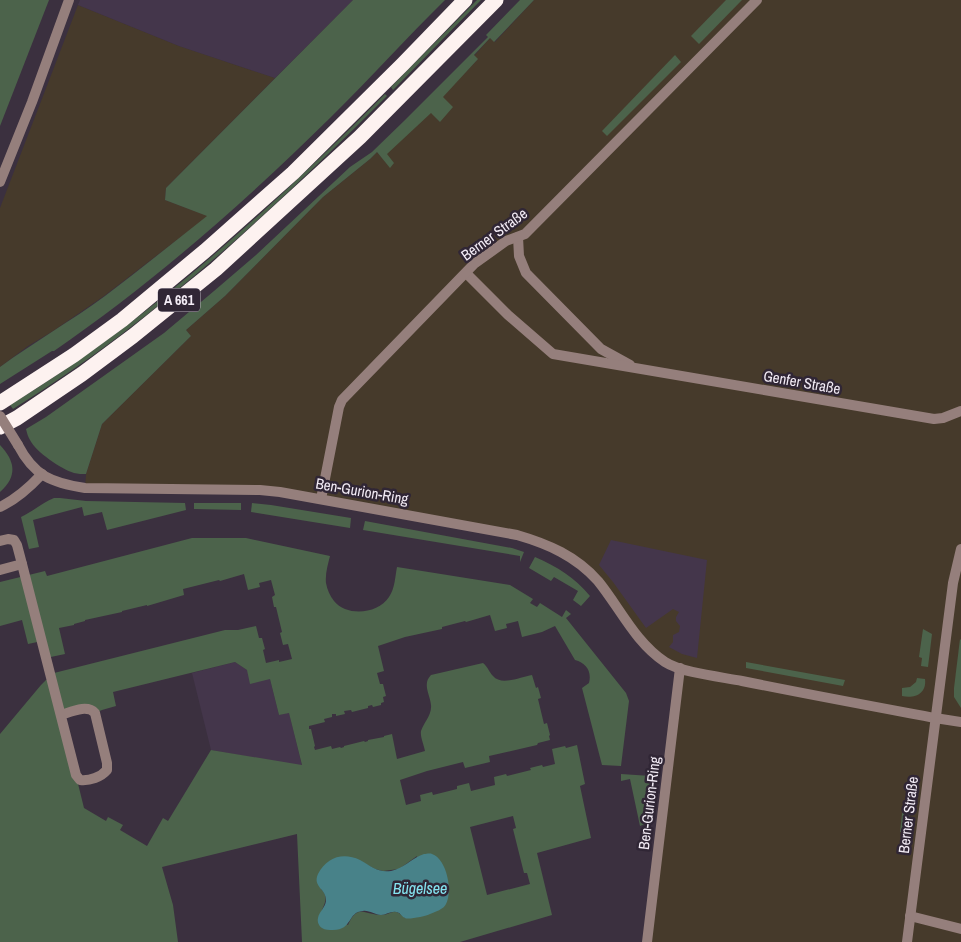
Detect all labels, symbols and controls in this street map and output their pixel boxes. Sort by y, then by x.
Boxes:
street label: Berner Straße [457,203,532,265]
road number: A 661 [158,288,200,312]
street label: Genfer Straße [762,365,842,399]
street label: Ben-Gurion-Ring [314,473,410,509]
street label: Ben-Gurion-Ring [633,755,665,851]
street label: Berner Straße [893,775,923,855]
water label: Bügelsee [393,877,447,899]

